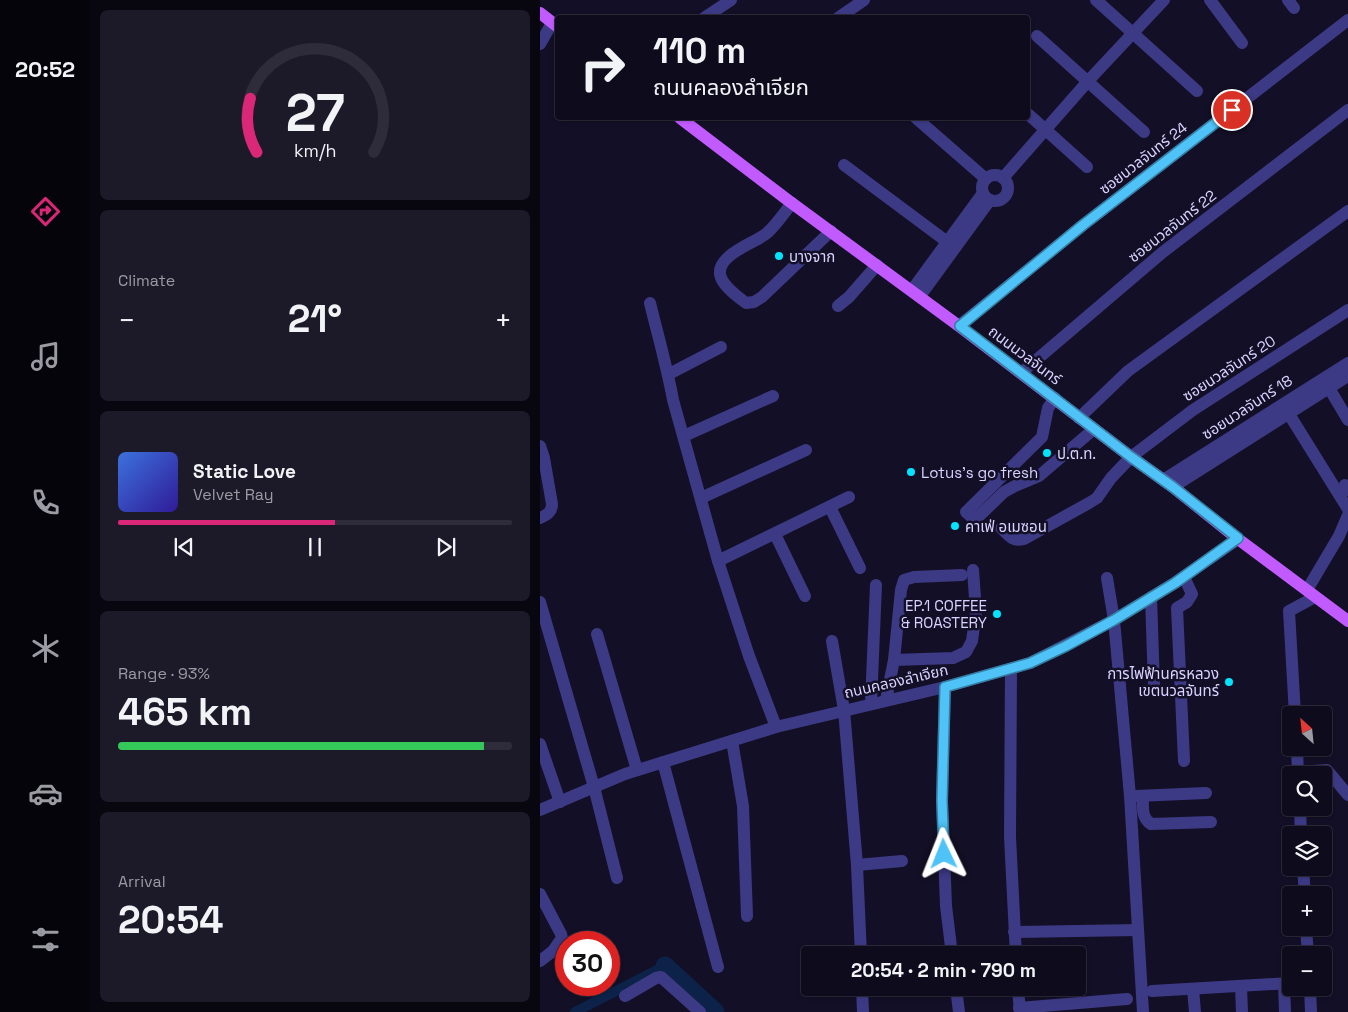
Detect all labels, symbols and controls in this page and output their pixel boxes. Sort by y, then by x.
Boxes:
text: 110 m [653,29,746,73]
icon: right [570,35,635,100]
text: 20:52 [15,55,75,83]
text: ถนนคลองลำเจียก [653,73,809,101]
text: 27 [285,80,345,146]
pin [1211,89,1253,131]
icon: arrive [1218,96,1246,124]
street label: ซอยนวลจันทร์ 24 [1095,118,1191,198]
text: km/h [294,139,336,162]
street label: ซอยนวลจันทร์ 22 [1124,186,1220,266]
icon: directions [28,194,63,229]
place label: บางจาก [789,247,835,266]
marker: บางจาก [773,250,785,262]
text: Climate [118,270,175,291]
text: 21° [288,295,342,343]
text: − [118,302,135,338]
text: + [495,302,512,338]
street label: ถนนนวลจันทร์ [985,321,1066,389]
street label: ซอยนวลจันทร์ 20 [1179,331,1279,405]
icon: music [28,339,63,374]
street label: ซอยนวลจันทร์ 18 [1198,371,1296,443]
place label: ป.ต.ท. [1057,444,1096,463]
marker: ป.ต.ท. [1041,447,1053,459]
text: Static Love [193,459,296,484]
place label: Lotus's go fresh [921,463,1038,482]
marker: Lotus's go fresh [905,466,917,478]
text: Velvet Ray [193,484,274,505]
icon: phone [28,485,63,520]
place label: คาเฟ่ อเมซอน [965,517,1047,536]
marker: คาเฟ่ อเมซอน [949,520,961,532]
icon: previous [170,533,198,561]
icon: pause [301,533,329,561]
icon: next [432,533,460,561]
place label: EP.1 COFFEE & ROASTERY [901,596,987,632]
marker: EP.1 COFFEE & ROASTERY [991,608,1003,620]
icon: climate [28,631,63,666]
street label: ถนนคลองลำเจียก [842,660,950,702]
text: Range · 93% [118,663,210,684]
place label: การไฟฟ้านครหลวง เขตนวลจันทร์ [1107,664,1220,700]
marker: การไฟฟ้านครหลวง เขตนวลจันทร์ [1223,676,1235,688]
text: 465 km [118,688,252,736]
north arrow [1282,706,1332,756]
map controls [1282,706,1332,996]
button: search [1282,766,1332,816]
icon: car [28,776,63,811]
button: layers [1282,826,1332,876]
position arrow [917,827,969,879]
text: Arrival [118,871,166,892]
button: + [1282,886,1332,936]
text: 20:54 [118,896,224,944]
icon: filters [28,922,63,957]
speed limit sign: 30 [555,931,620,996]
button: − [1282,946,1332,996]
text: 20:54 · 2 min · 790 m [851,958,1036,983]

